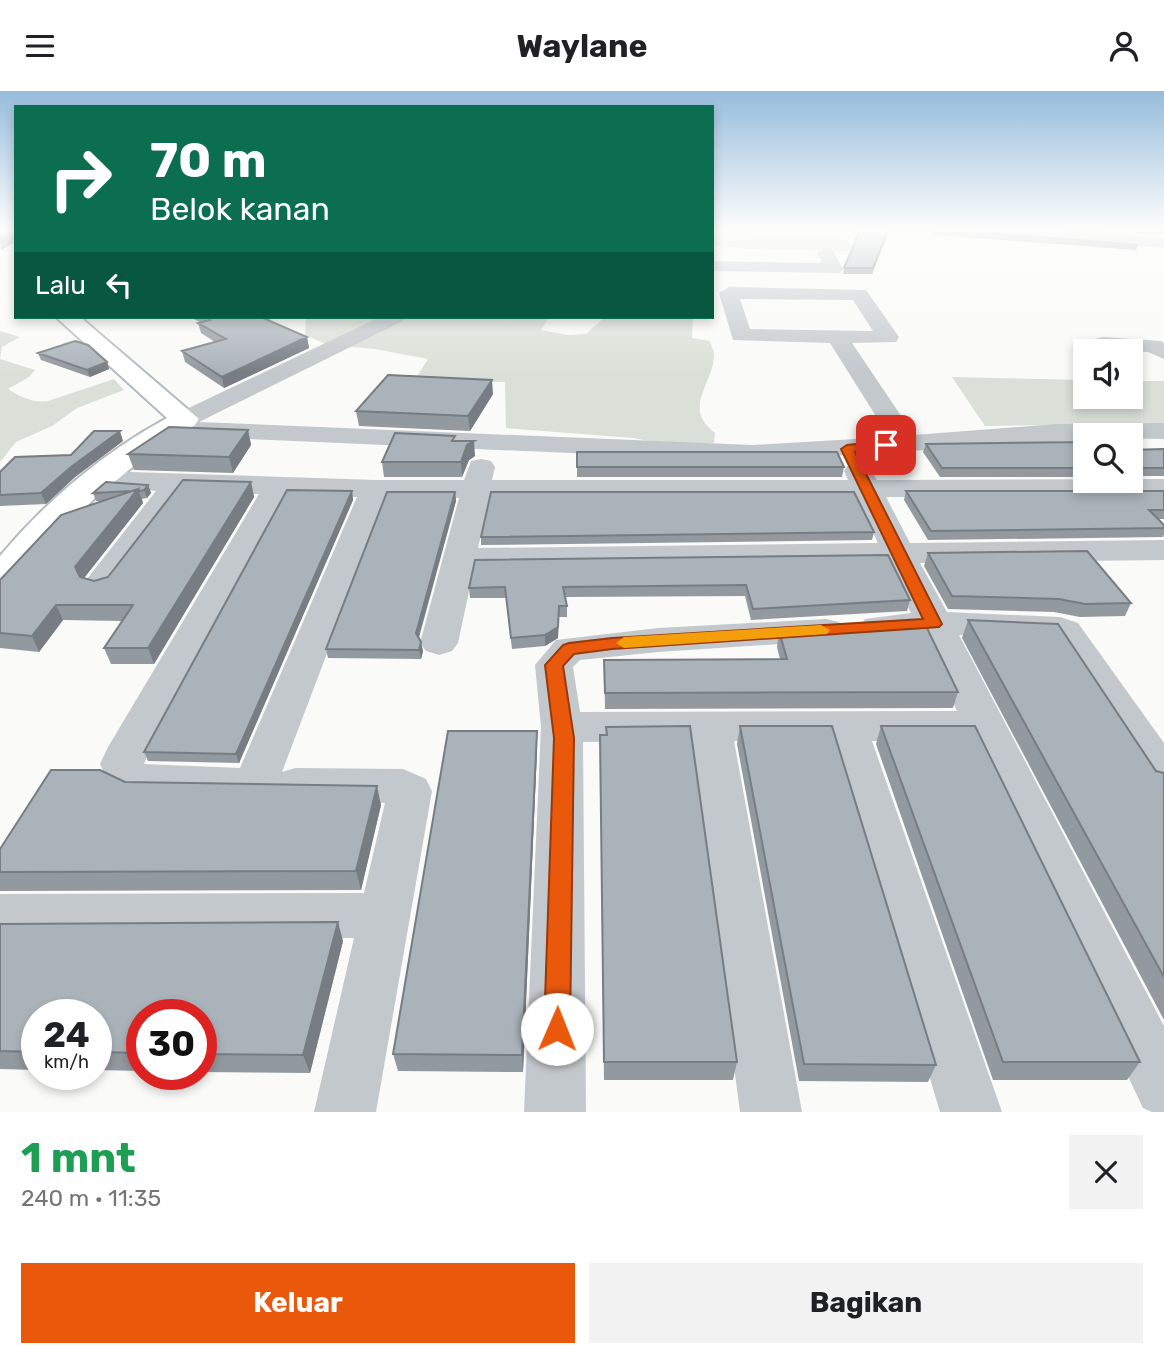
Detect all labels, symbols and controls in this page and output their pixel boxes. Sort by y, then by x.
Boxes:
icon: menu [21,27,59,65]
text: Waylane [516,27,648,65]
icon: person [1105,27,1143,65]
text: 70 m [150,131,267,189]
icon: right [35,133,126,224]
text: Belok kanan [150,190,330,228]
icon: left [100,266,138,304]
text: Lalu [35,270,86,301]
map controls [1073,339,1143,493]
button: sound [1073,339,1143,409]
pin [856,415,916,475]
button: search [1073,423,1143,493]
icon: arrive [867,426,905,464]
position arrow [520,992,594,1066]
speed limit sign: 30 [126,999,217,1090]
text: 24 [43,1014,90,1056]
text: km/h [44,1051,89,1073]
text: 1 mnt [21,1133,136,1183]
button: close [1069,1135,1143,1209]
text: 240 m · 11:35 [21,1184,161,1212]
button: Keluar [21,1263,575,1343]
button: Bagikan [589,1263,1143,1343]

